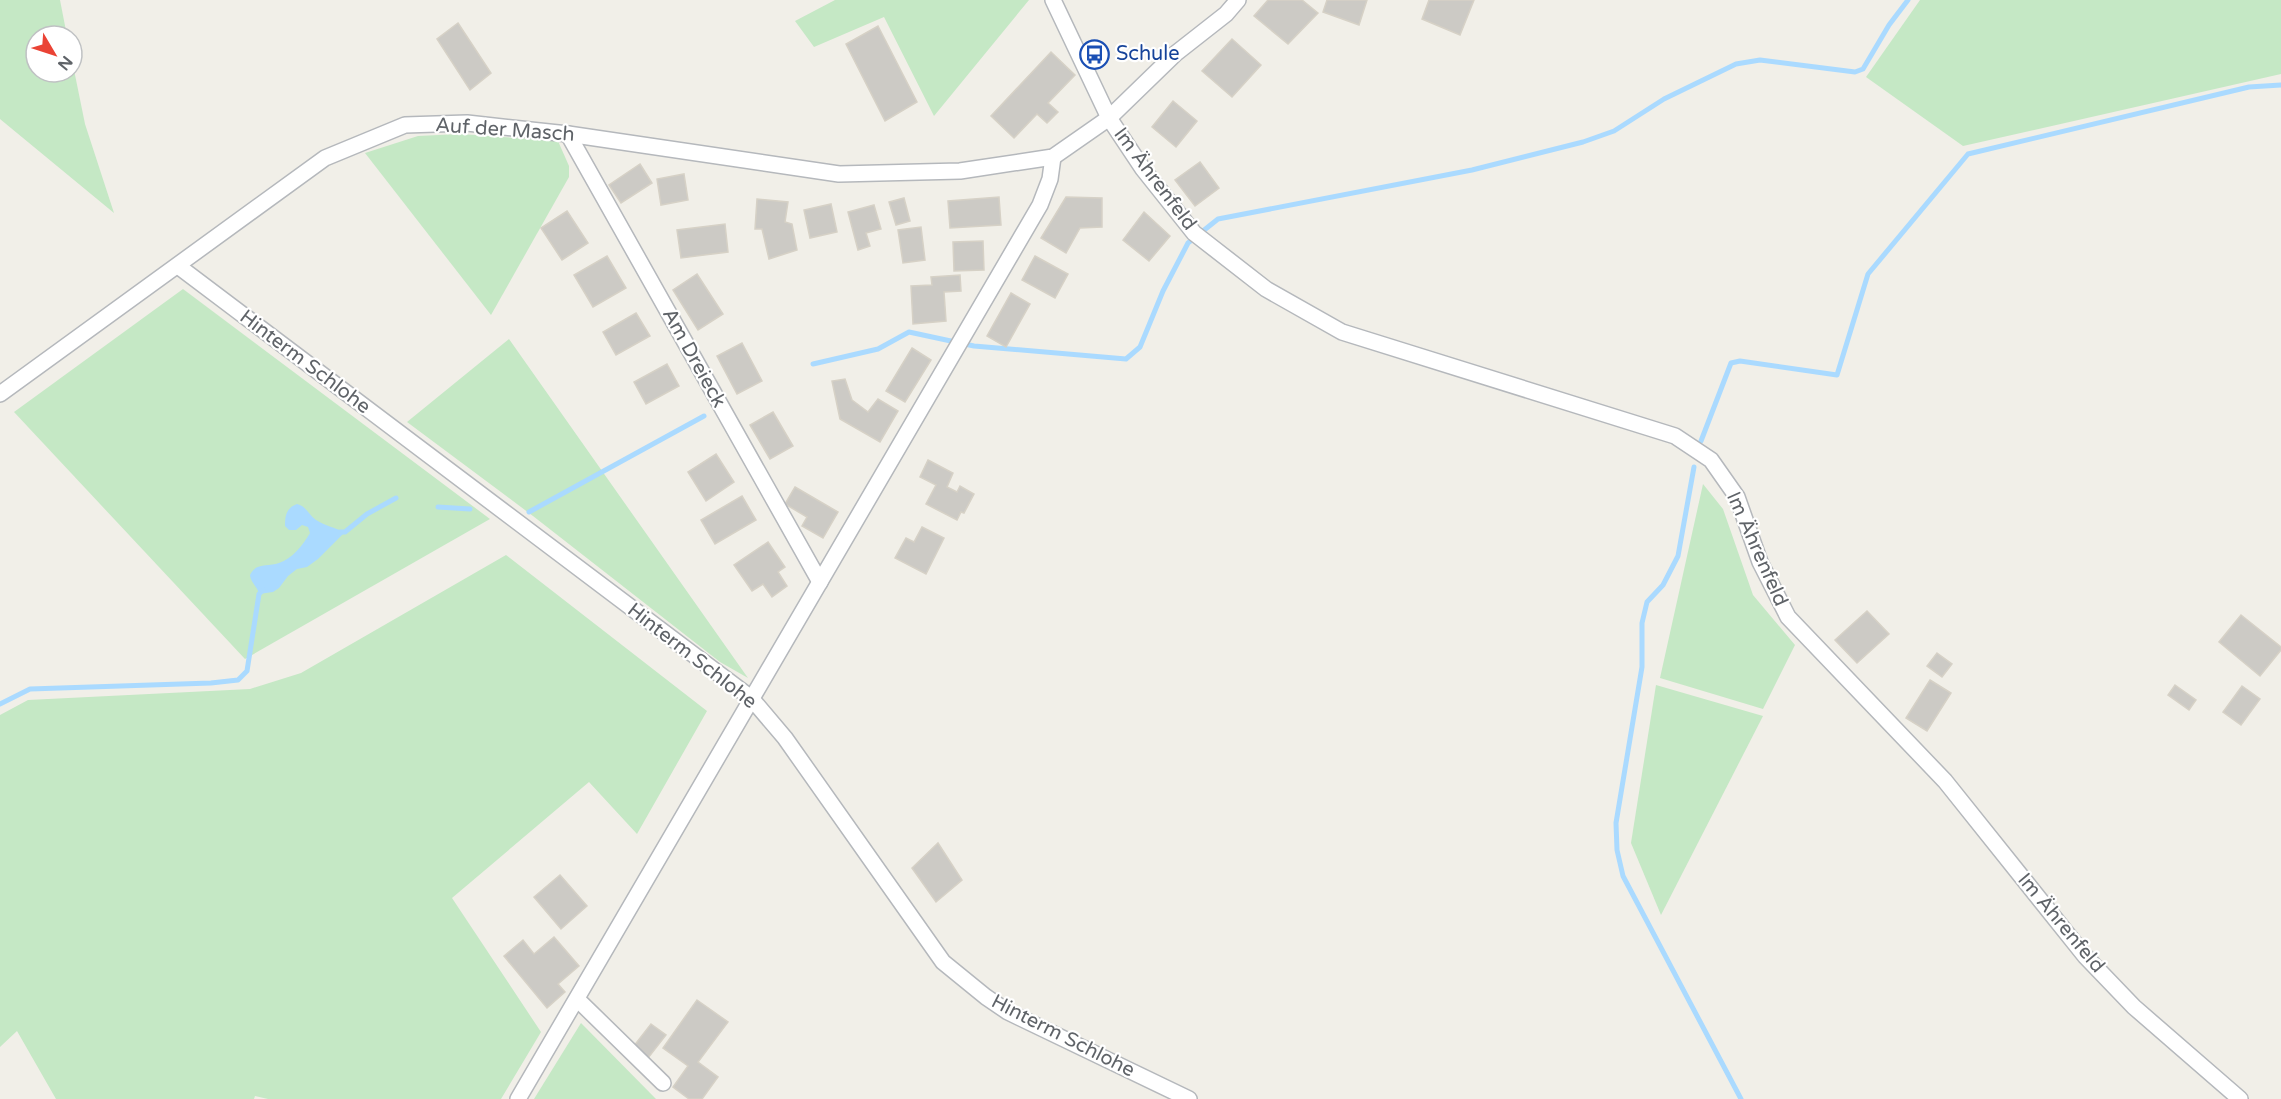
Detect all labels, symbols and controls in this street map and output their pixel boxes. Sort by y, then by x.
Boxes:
north arrow [24,24,84,84]
bus stop icon: Schule [1079,38,1111,70]
place label: Schule [1116,42,1180,66]
text: N [53,52,77,74]
street label: Auf der Masch [435,113,575,147]
street label: Im Ährenfeld [1109,123,1201,235]
street label: Am Dreieck [657,304,731,412]
street label: Hinterm Schlohe [235,305,375,419]
street label: Im Ährenfeld [1721,488,1793,610]
street label: Hinterm Schlohe [622,598,762,714]
street label: Im Ährenfeld [2012,868,2110,978]
street label: Hinterm Schlohe [987,990,1139,1082]

